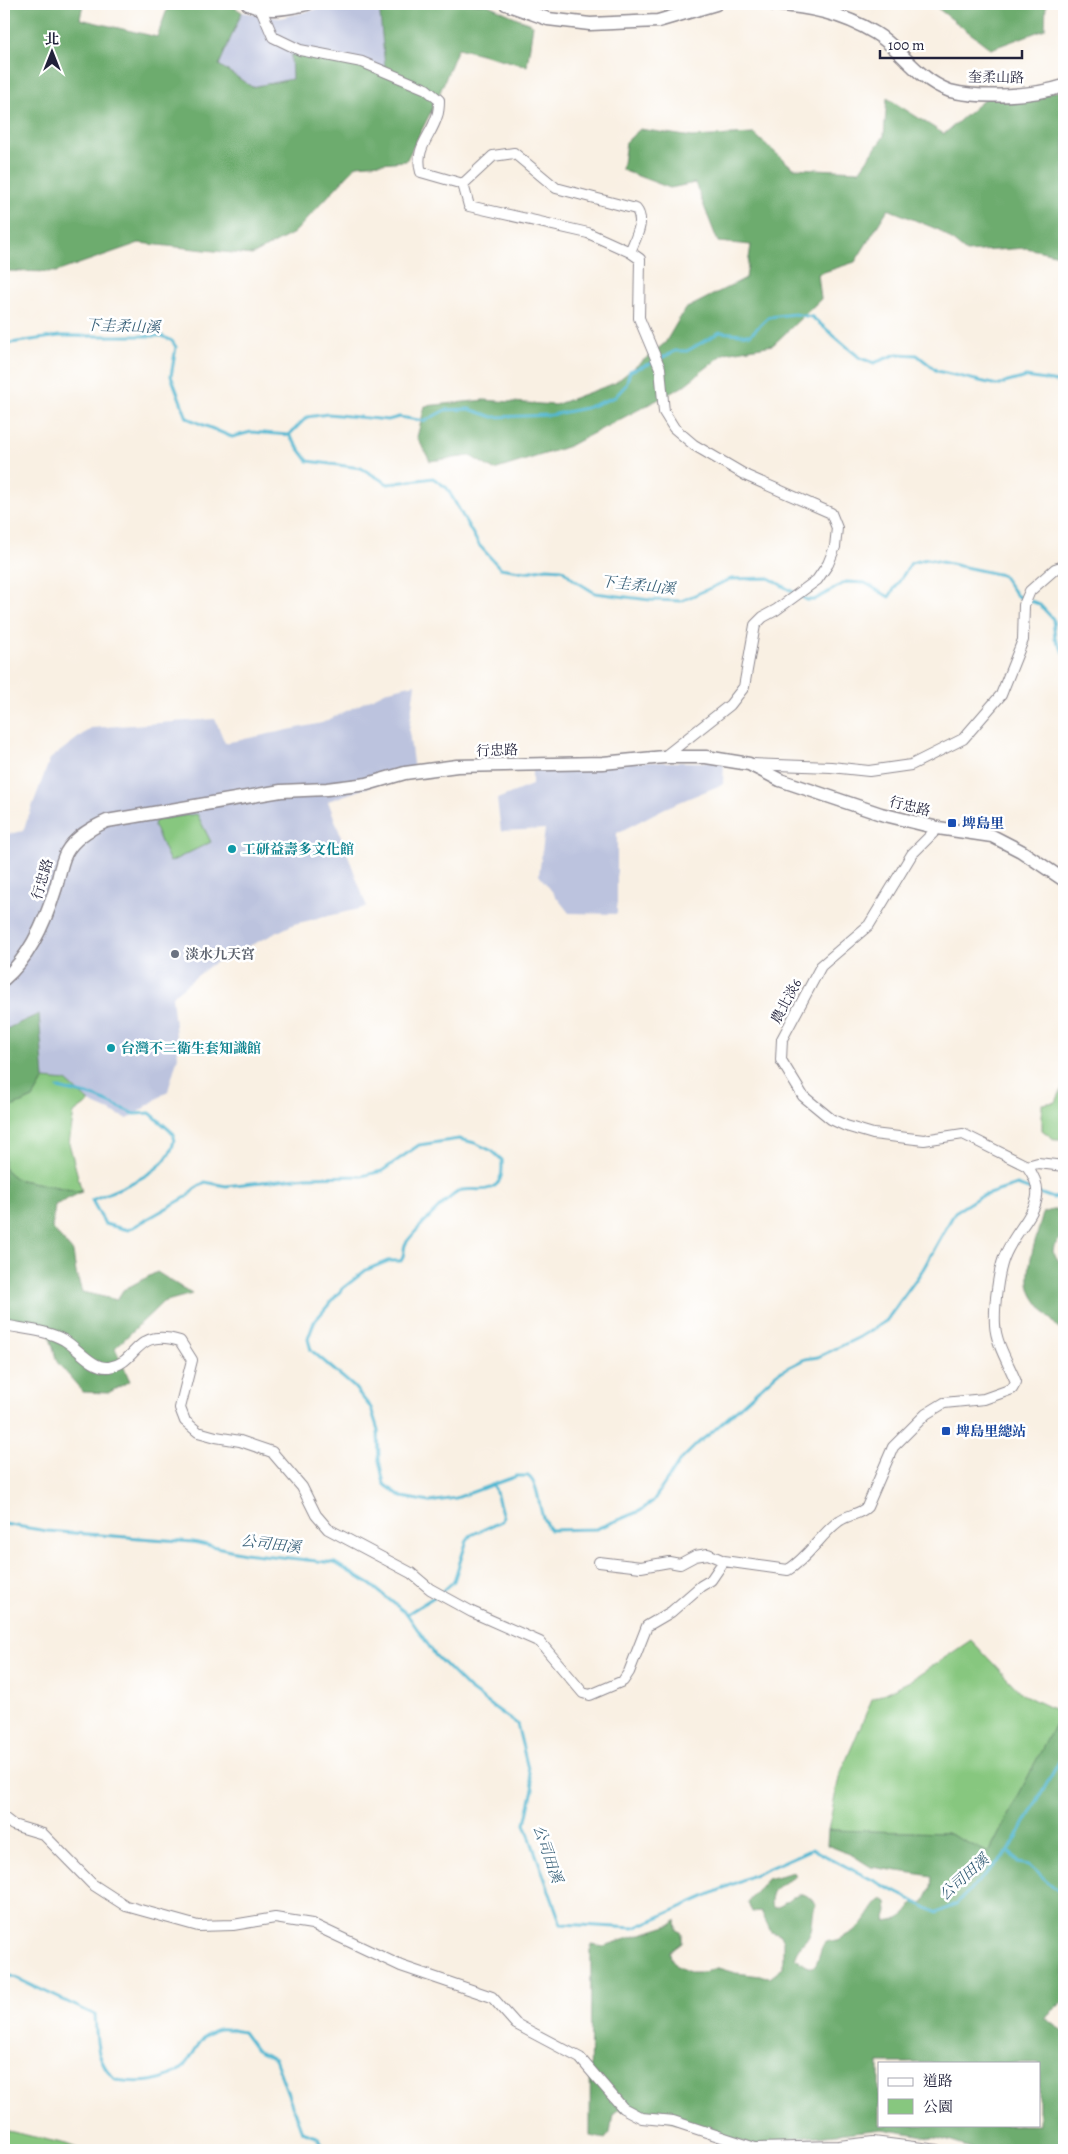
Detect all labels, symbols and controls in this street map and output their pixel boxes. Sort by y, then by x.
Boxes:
north arrow [28,28,78,78]
scale bar [880,28,1023,60]
text: 北 [45,30,59,49]
text: 100 m [888,35,925,55]
street label: 奎柔山路 [968,68,1024,87]
water label: 下圭柔山溪 [85,315,163,337]
water label: 下圭柔山溪 [600,571,678,599]
street label: 行忠路 [476,740,518,761]
street label: 行忠路 [887,792,933,821]
place label: 埤島里 [962,814,1004,833]
marker: 埤島里 [946,817,958,829]
place label: 工研益壽多文化館 [242,840,354,859]
marker: 工研益壽多文化館 [226,843,238,855]
street label: 行忠路 [27,856,58,902]
place label: 淡水九天宮 [185,945,255,964]
marker: 淡水九天宮 [169,948,181,960]
street label: 農北淡6 [767,975,806,1027]
place label: 台灣不二衛生套知識館 [121,1039,261,1058]
marker: 台灣不二衛生套知識館 [105,1042,117,1054]
place label: 埤島里總站 [956,1422,1026,1441]
marker: 埤島里總站 [940,1425,952,1437]
water label: 公司田溪 [240,1530,304,1558]
water label: 公司田溪 [529,1822,568,1888]
water label: 公司田溪 [935,1848,994,1905]
legend [878,2062,1040,2126]
text: 道路 [923,2071,953,2091]
text: 公園 [923,2097,953,2117]

